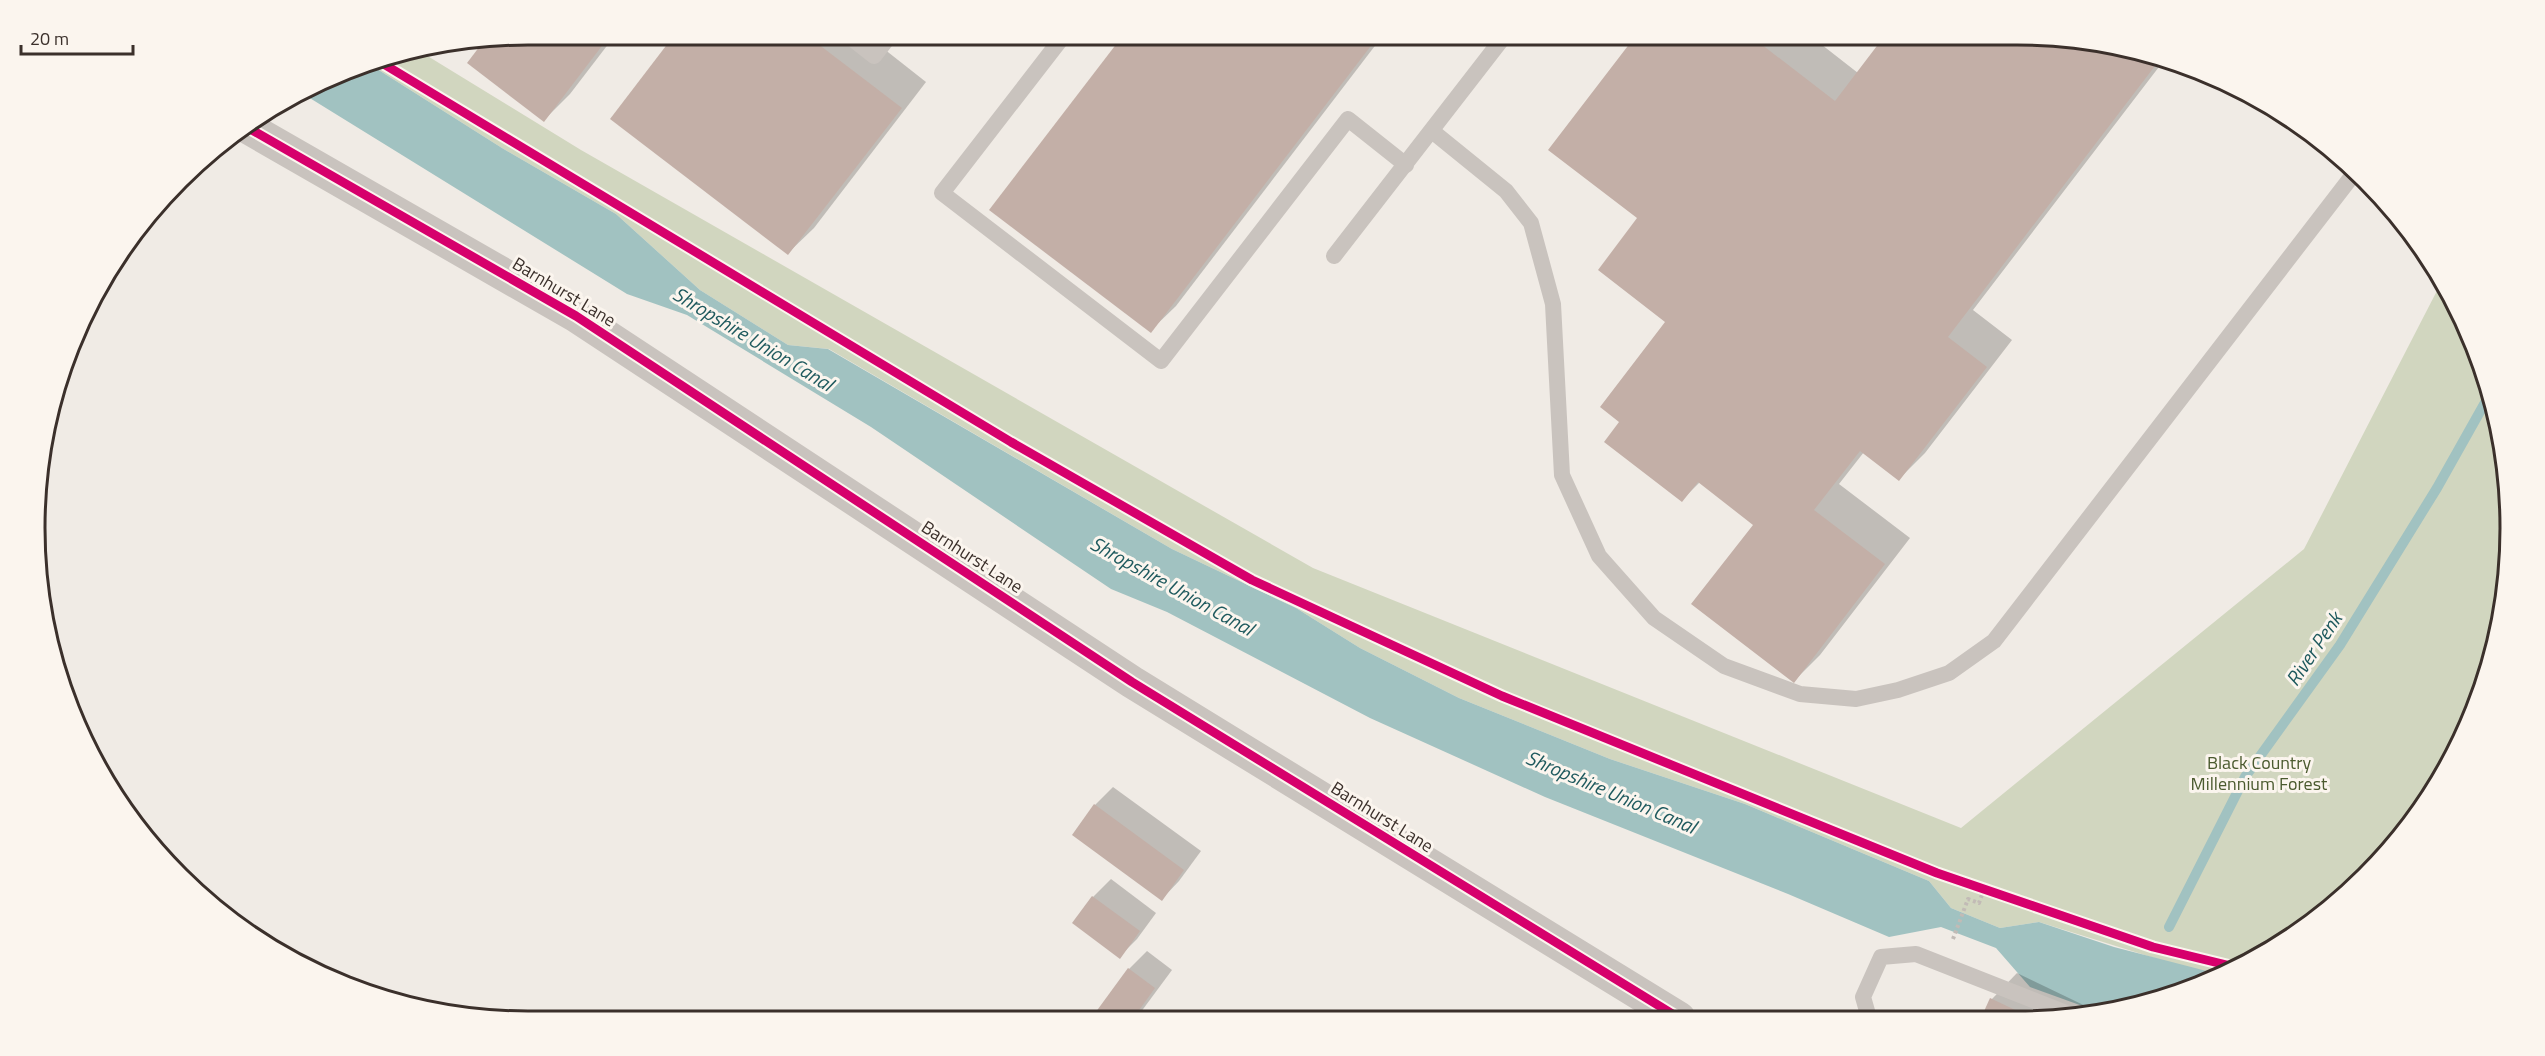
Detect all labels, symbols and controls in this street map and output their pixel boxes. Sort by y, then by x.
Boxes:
scale bar [21,18,134,56]
text: 20 m [30,25,69,52]
street label: Barnhurst Lane [507,250,621,333]
water label: Shropshire Union Canal [667,278,842,400]
street label: Barnhurst Lane [916,514,1028,600]
water label: Shropshire Union Canal [1085,528,1262,645]
water label: River Penk [2277,604,2351,692]
water label: Shropshire Union Canal [1521,742,1704,843]
park label: Black Country Millennium Forest [2191,749,2328,797]
street label: Barnhurst Lane [1326,774,1439,859]

